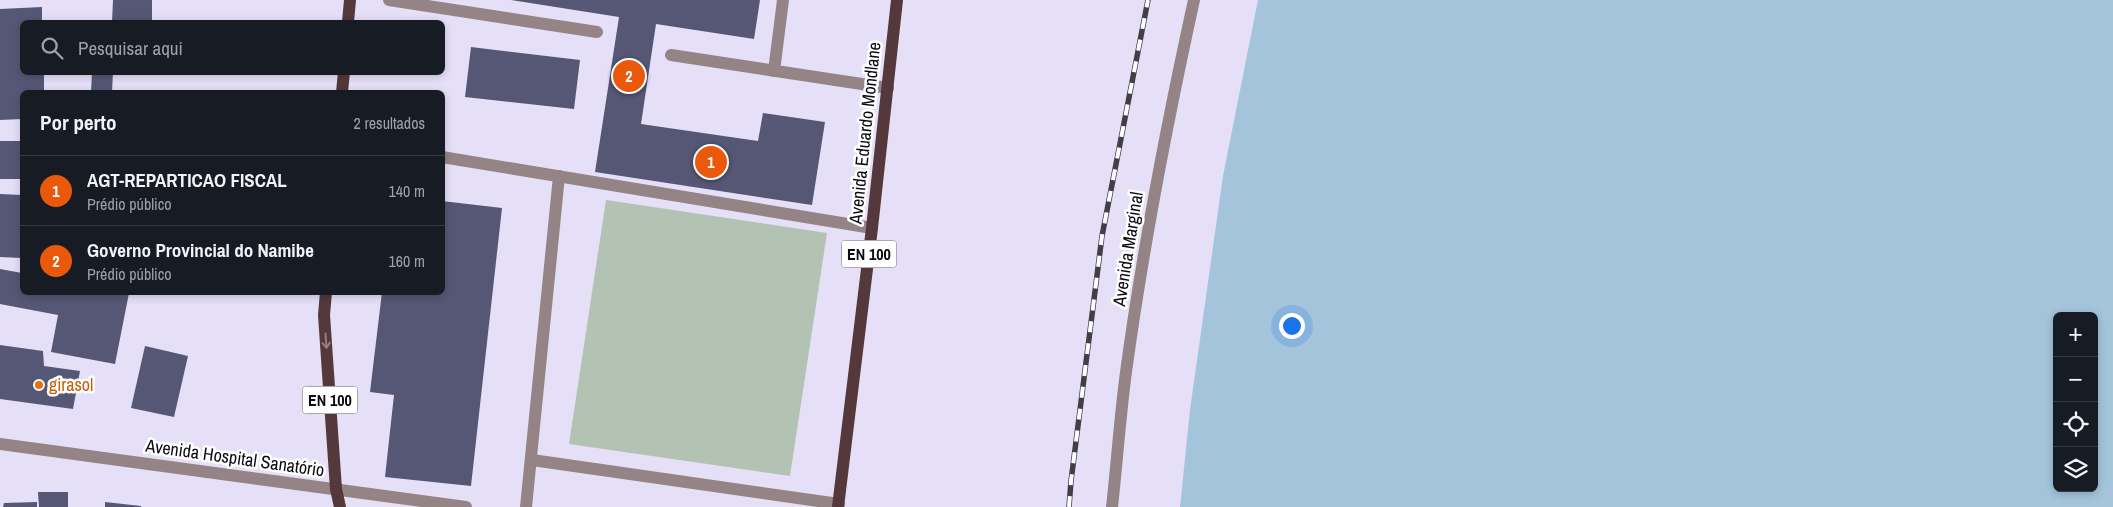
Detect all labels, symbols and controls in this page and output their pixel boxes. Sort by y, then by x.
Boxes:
search box [20,20,445,75]
icon: search [38,34,66,62]
text: Pesquisar aqui [78,35,183,61]
street label: Avenida Eduardo Mondlane [842,41,886,226]
pin: 2 [613,57,645,95]
text: Por perto [40,108,117,137]
text: 2 resultados [354,112,425,134]
pin: 1 [695,143,727,181]
text: AGT-REPARTICAO FISCAL [87,167,287,193]
text: 1 [52,180,60,202]
text: 140 m [389,180,425,202]
street label: Avenida Marginal [1106,190,1149,309]
text: Prédio público [87,193,172,215]
text: Governo Provincial do Namibe [87,237,314,263]
road number: EN 100 [842,240,896,268]
text: 2 [52,250,60,272]
text: 160 m [389,250,425,272]
text: Prédio público [87,263,172,285]
map controls [2053,312,2098,492]
button: + [2053,312,2098,357]
your location [1279,313,1305,339]
one-way arrow [322,333,331,349]
button: − [2053,357,2098,402]
place label: girasol [49,372,93,397]
marker: girasol [33,379,45,391]
road number: EN 100 [302,386,358,414]
button: locate [2053,402,2098,447]
street label: Avenida Hospital Sanatório [143,432,326,482]
button: layers [2053,447,2098,492]

